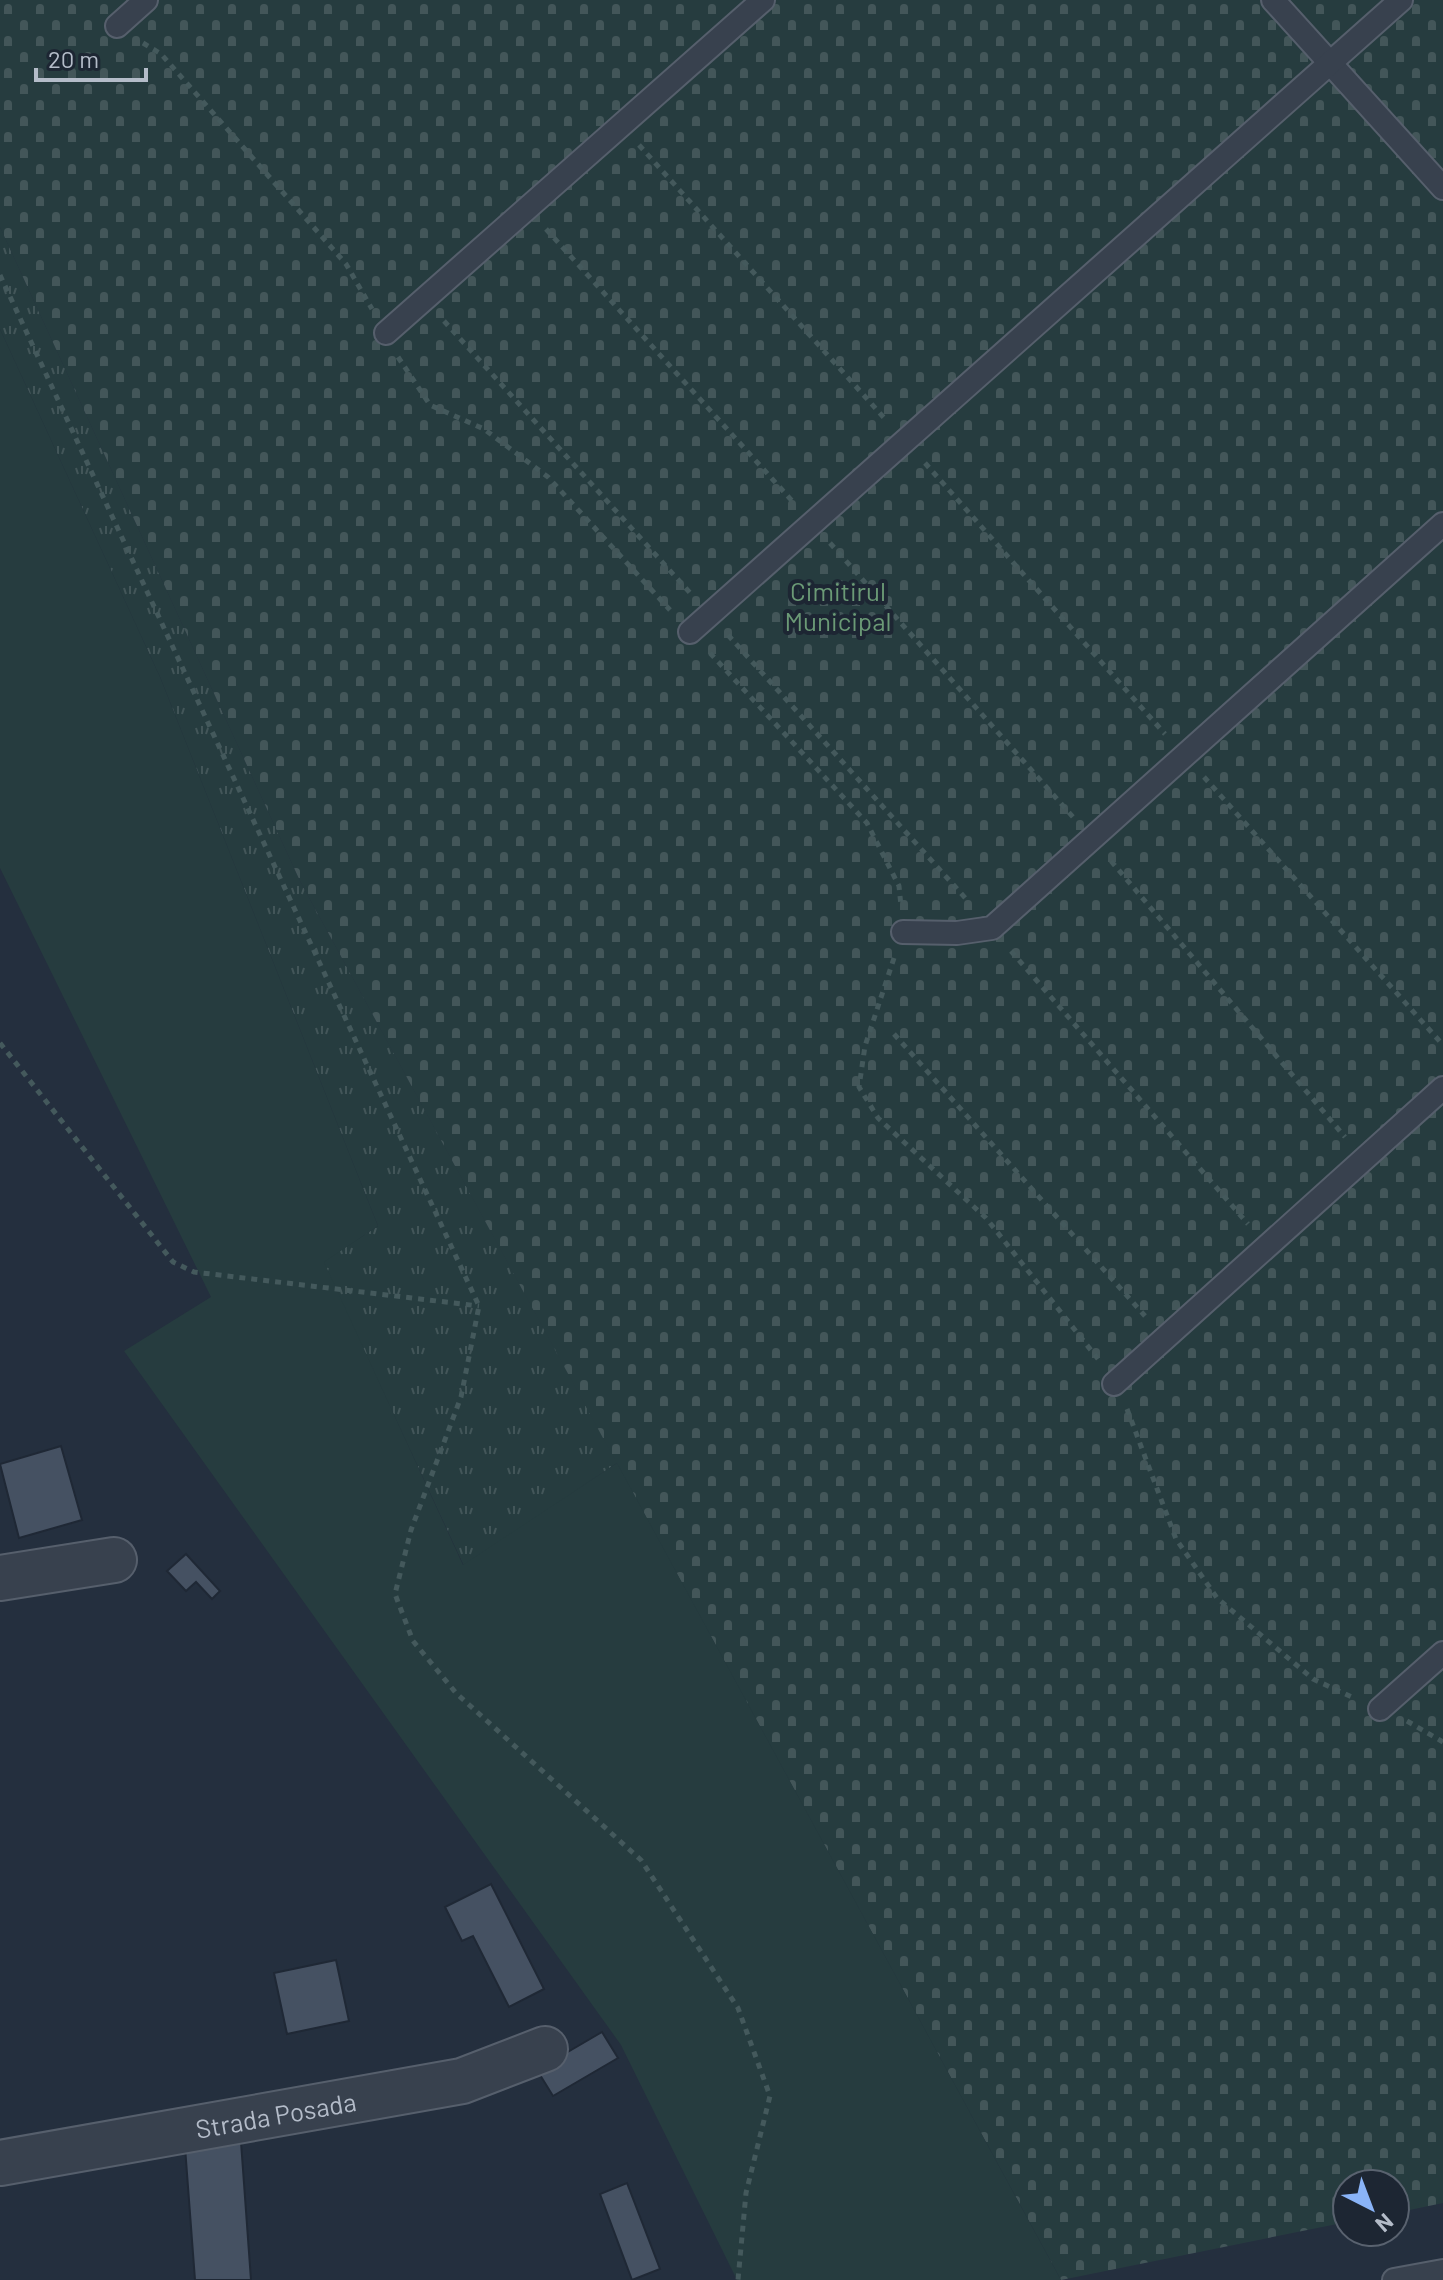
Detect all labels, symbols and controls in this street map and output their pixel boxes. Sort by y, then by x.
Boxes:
scale bar [36,32,146,82]
text: 20 m [48,44,99,73]
park label: Cimitirul Municipal [785,575,891,636]
street label: Strada Posada [193,2085,358,2144]
north arrow [1331,2168,1411,2248]
text: N [1371,2209,1399,2238]

